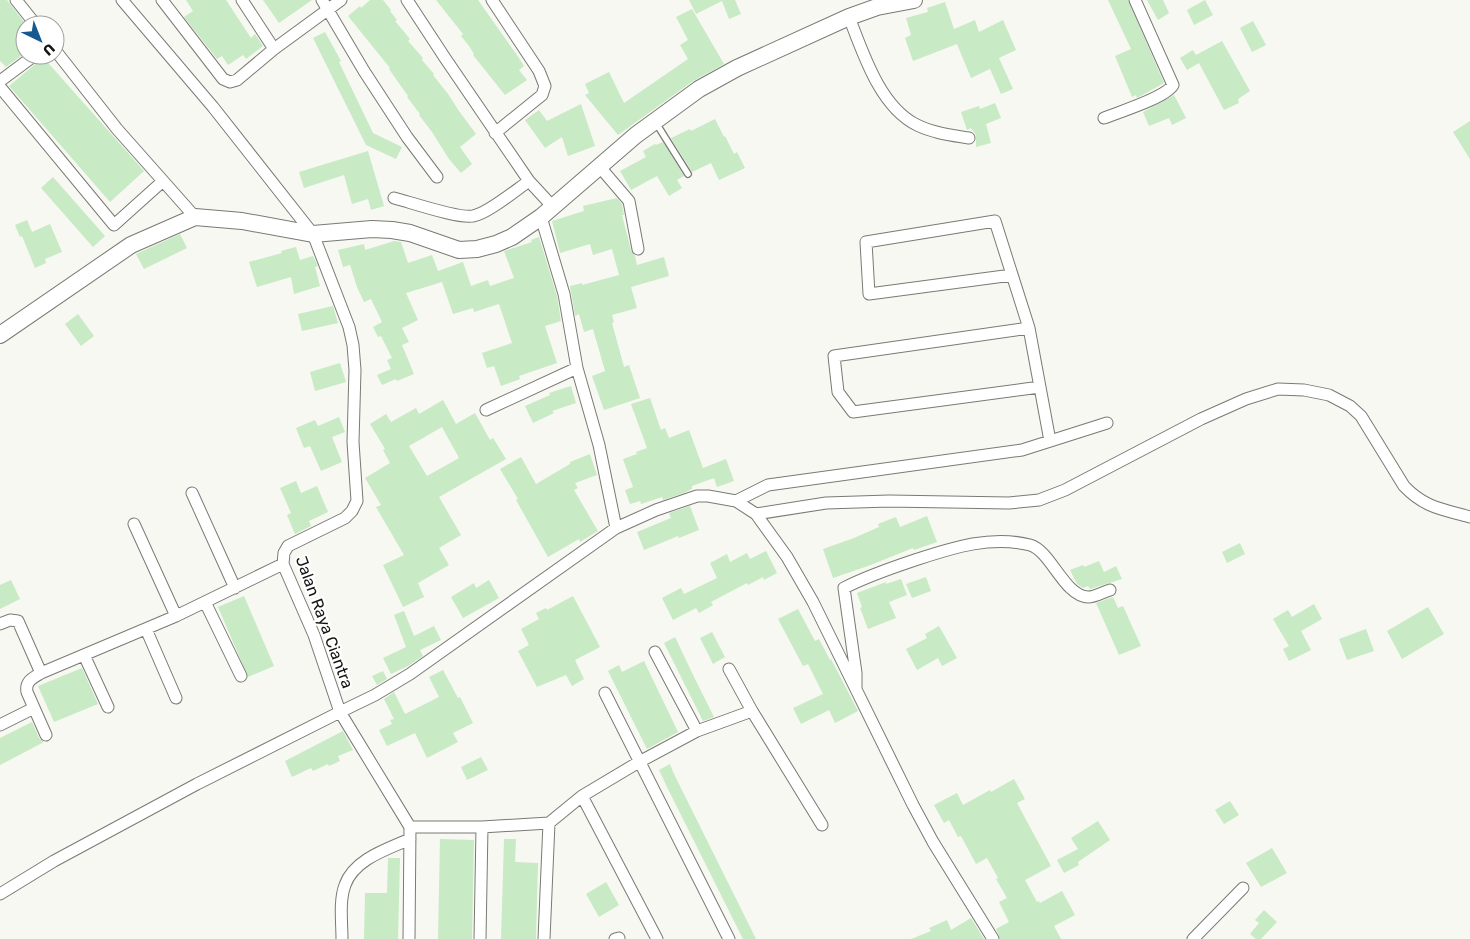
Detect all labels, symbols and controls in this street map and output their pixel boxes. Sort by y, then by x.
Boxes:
north arrow [15,15,65,65]
text: U [39,39,58,59]
street label: Jalan Raya Ciantra [292,553,357,691]

